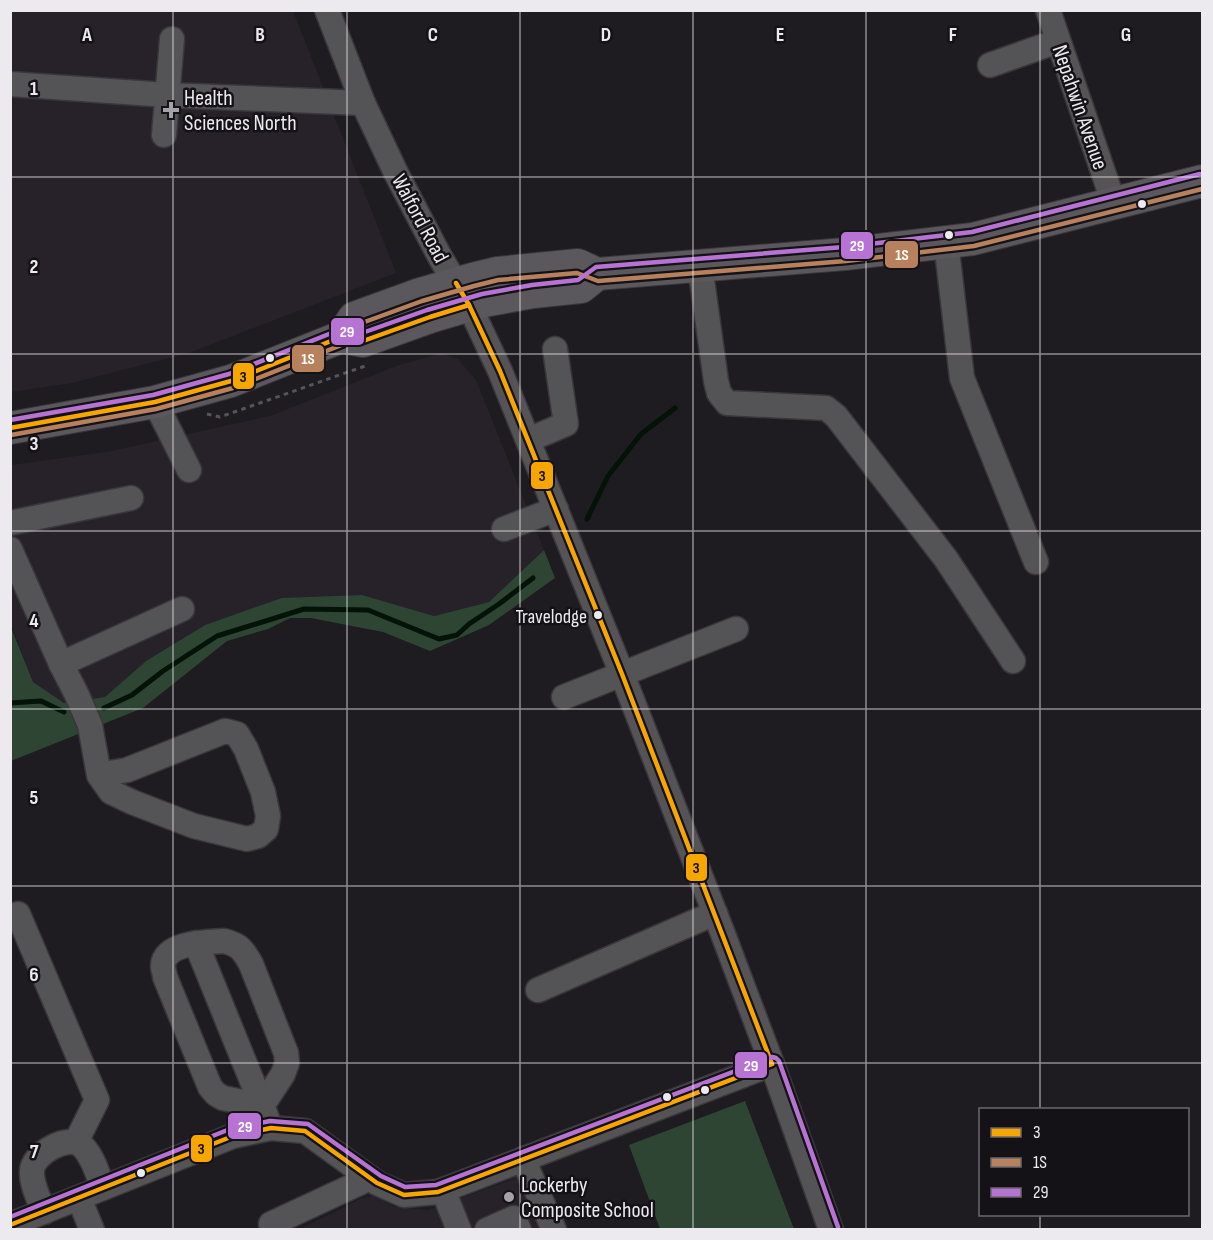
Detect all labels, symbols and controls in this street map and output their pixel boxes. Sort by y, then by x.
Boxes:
text: A [81,23,92,47]
text: B [255,23,265,47]
text: C [428,23,438,47]
text: D [601,23,611,47]
text: E [776,23,784,47]
text: F [949,23,957,47]
text: G [1121,23,1131,47]
street label: Nepahwin Avenue [1046,42,1114,173]
text: 1 [30,77,38,101]
place label: Health Sciences North [184,85,297,137]
marker: Health Sciences North [162,101,180,119]
street label: Walford Road [385,170,454,268]
unlabelled marker [1136,198,1148,210]
unlabelled marker [943,229,955,241]
line badge: 29 [840,231,874,260]
text: 29 [850,237,864,256]
line badge: 1S [884,240,919,269]
text: 1S [895,246,909,265]
text: 2 [30,255,38,279]
line badge: 29 [330,317,365,346]
text: 29 [340,323,354,342]
line badge: 1S [291,344,325,373]
text: 1S [301,350,315,369]
unlabelled marker [264,352,276,364]
line badge: 3 [232,362,255,390]
text: 3 [239,368,247,387]
text: 3 [30,432,39,456]
line badge: 3 [530,461,554,490]
text: 3 [538,467,546,486]
place label: Travelodge [515,605,587,629]
text: 4 [29,609,39,633]
marker: Travelodge [592,609,604,621]
text: 5 [30,786,39,810]
line badge: 3 [685,853,708,882]
text: 3 [692,859,700,878]
text: 6 [29,963,39,987]
line badge: 29 [734,1051,768,1079]
text: 29 [744,1057,758,1076]
unlabelled marker [699,1084,711,1096]
unlabelled marker [661,1091,673,1103]
legend [979,1108,1189,1216]
line badge: 29 [227,1112,262,1140]
text: 29 [238,1118,252,1137]
text: 3 [1033,1122,1041,1143]
line badge: 3 [190,1134,213,1163]
text: 7 [30,1140,39,1164]
text: 3 [197,1140,205,1159]
text: 1S [1033,1152,1047,1173]
unlabelled marker [135,1167,147,1179]
place label: Lockerby Composite School [521,1172,654,1224]
text: 29 [1033,1182,1048,1203]
marker: Lockerby Composite School [502,1190,516,1204]

